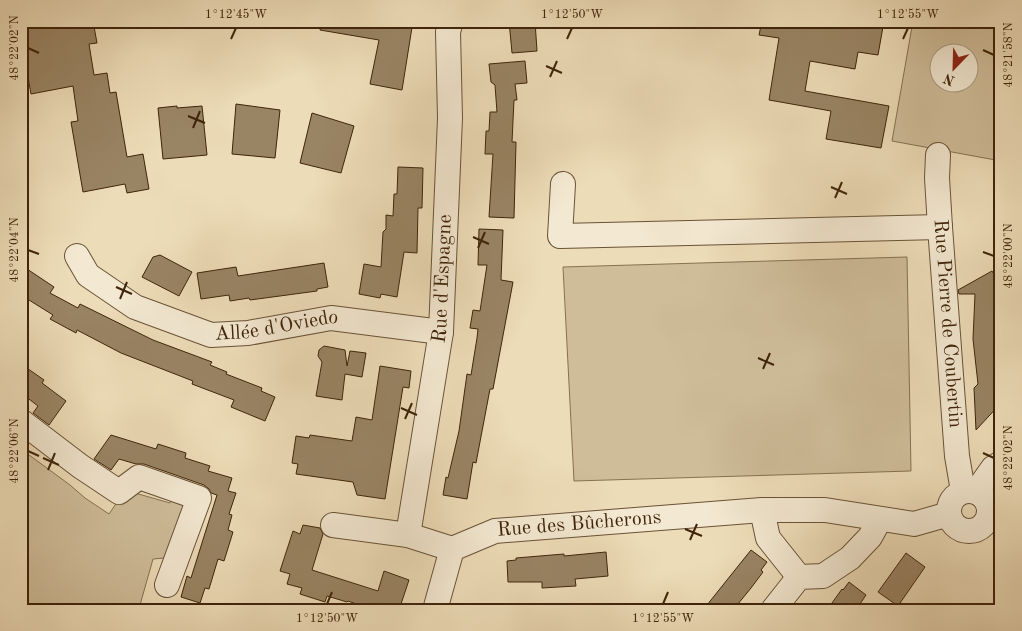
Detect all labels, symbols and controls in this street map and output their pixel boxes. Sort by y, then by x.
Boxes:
text: 1°12'45"W [205,8,267,21]
text: 1°12'50"W [541,8,603,21]
text: 1°12'55"W [877,8,939,21]
text: 48°22'02"N [9,15,21,81]
text: 48°21'58"N [1002,22,1015,88]
north arrow [930,42,980,92]
text: N [941,70,957,88]
street label: Rue d'Espagne [429,214,456,344]
text: 48°22'04"N [9,217,21,283]
street label: Rue Pierre de Coubertin [930,219,965,429]
text: 48°22'00"N [1003,223,1015,289]
street label: Allée d'Oviedo [214,308,339,345]
text: 48°22'06"N [9,418,21,484]
text: 48°22'02"N [1003,425,1015,491]
street label: Rue des Bûcherons [496,508,662,541]
text: 1°12'50"W [296,612,358,625]
text: 1°12'55"W [632,612,694,625]

